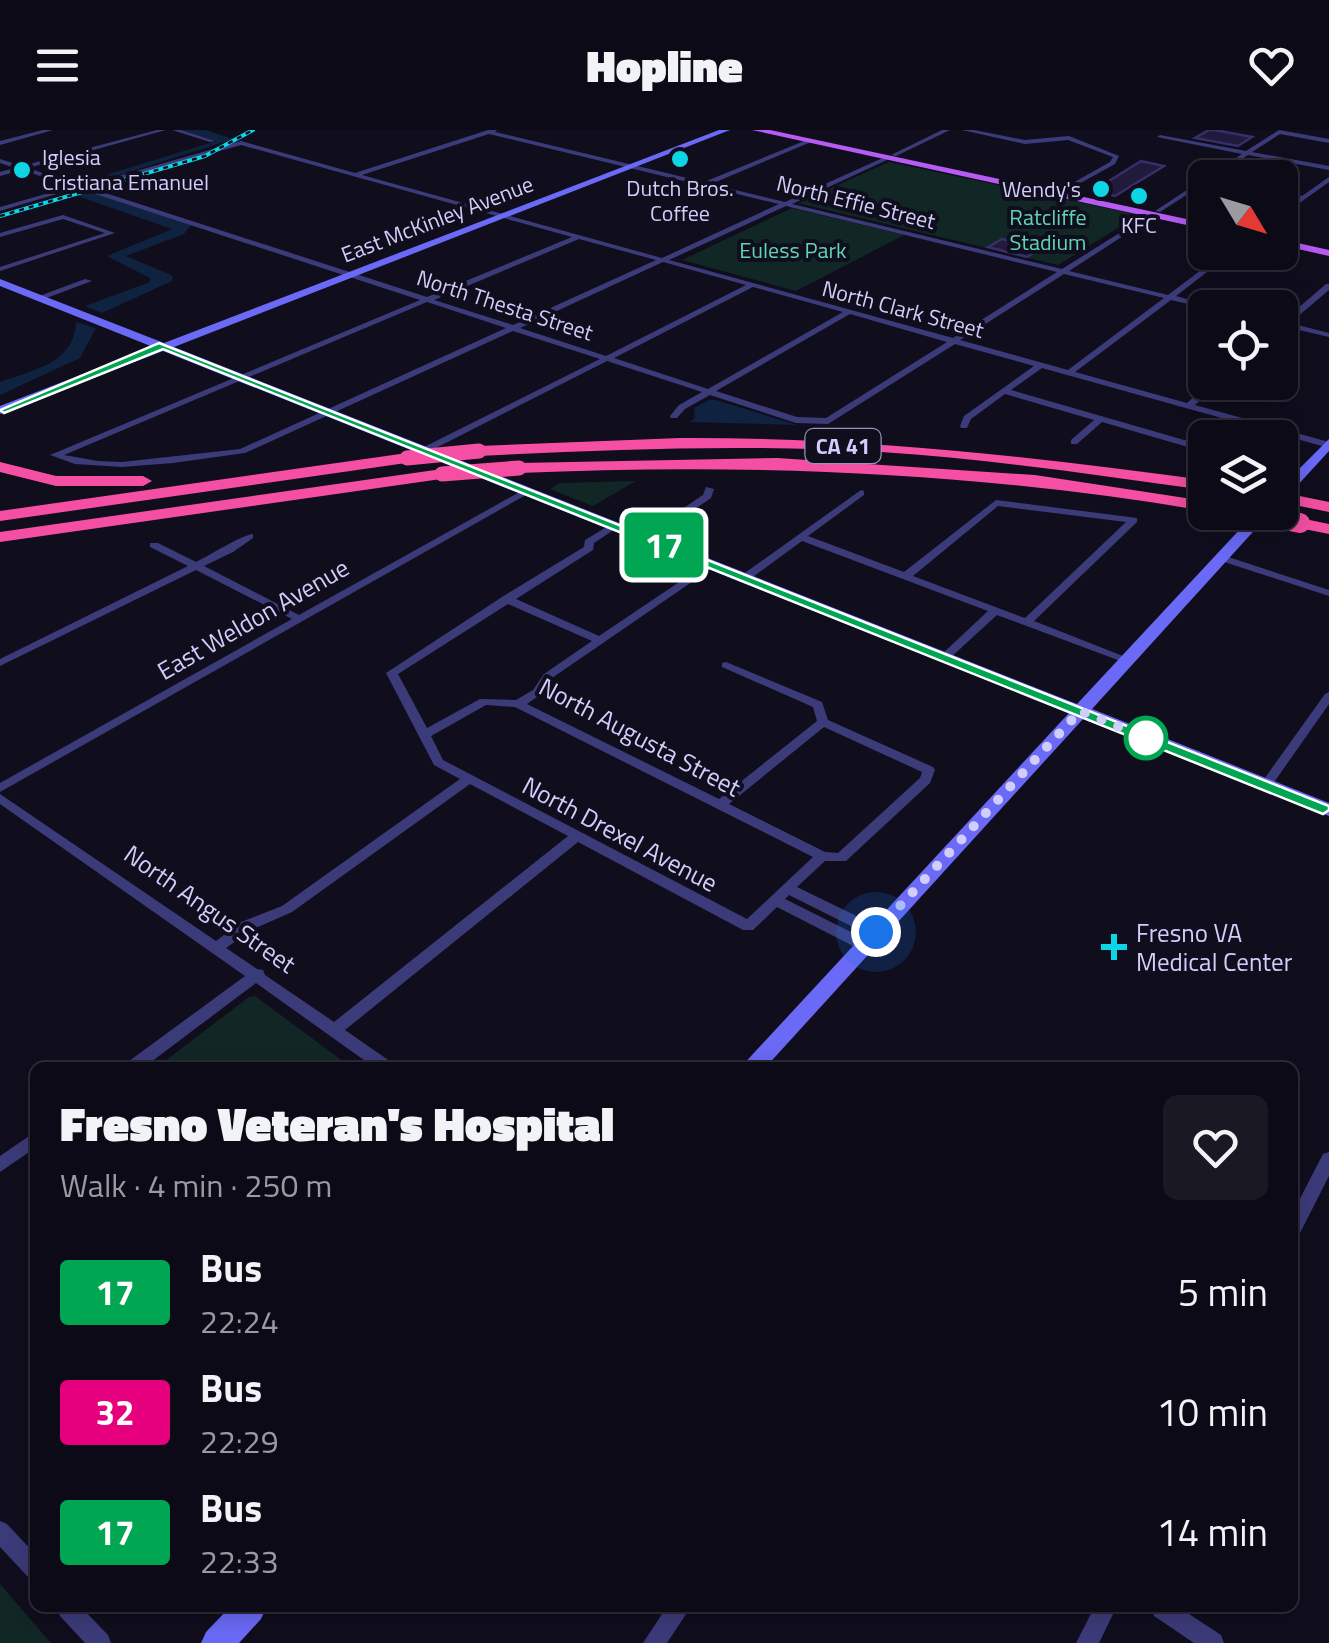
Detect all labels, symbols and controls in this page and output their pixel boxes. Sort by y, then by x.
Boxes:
text: Hopline [586,31,743,99]
icon: menu [30,38,85,93]
icon: heart [1244,38,1299,93]
place label: Iglesia Cristiana Emanuel [42,140,209,199]
marker: Dutch Bros. Coffee [669,148,691,170]
marker: Iglesia Cristiana Emanuel [11,159,33,181]
north arrow [1188,160,1298,270]
map controls [1188,160,1298,530]
street label: North Effie Street [773,166,939,238]
street label: East McKinley Avenue [336,167,538,271]
place label: Dutch Bros. Coffee [626,171,734,230]
place label: Wendy's [1002,172,1081,206]
marker: Wendy's [1090,178,1112,200]
marker: KFC [1128,185,1150,207]
park label: Ratcliffe Stadium [1009,200,1087,259]
place label: KFC [1121,208,1157,242]
park label: Euless Park [739,233,847,267]
street label: North Thesta Street [413,260,598,350]
street label: North Clark Street [818,271,988,347]
button: locate [1188,290,1298,400]
button: layers [1188,420,1298,530]
road number: CA 41 [806,429,880,463]
line badge: 17 [619,512,709,578]
text: 17 [644,518,684,572]
street label: East Weldon Avenue [150,549,356,689]
street label: North Augusta Street [532,668,748,806]
unlabelled marker [1125,717,1167,759]
street label: North Drexel Avenue [516,766,724,902]
street label: North Angus Street [116,835,304,983]
your location [851,907,901,957]
place label: Fresno VA Medical Center [1136,914,1293,981]
marker: Fresno VA Medical Center [1101,934,1127,960]
text: Fresno Veteran's Hospital [60,1087,614,1160]
button: heart [1163,1095,1268,1200]
text: Walk · 4 min · 250 m [60,1161,332,1209]
text: Bus [200,1239,262,1297]
text: 5 min [1178,1263,1268,1321]
text: 17 [95,1265,135,1319]
text: 22:24 [200,1297,279,1345]
text: Bus [200,1359,262,1417]
text: 10 min [1157,1383,1268,1441]
text: 32 [95,1385,135,1439]
text: 22:29 [200,1417,279,1465]
text: Bus [200,1479,262,1537]
text: 14 min [1157,1503,1268,1561]
text: 17 [95,1505,135,1559]
text: 22:33 [200,1537,279,1585]

